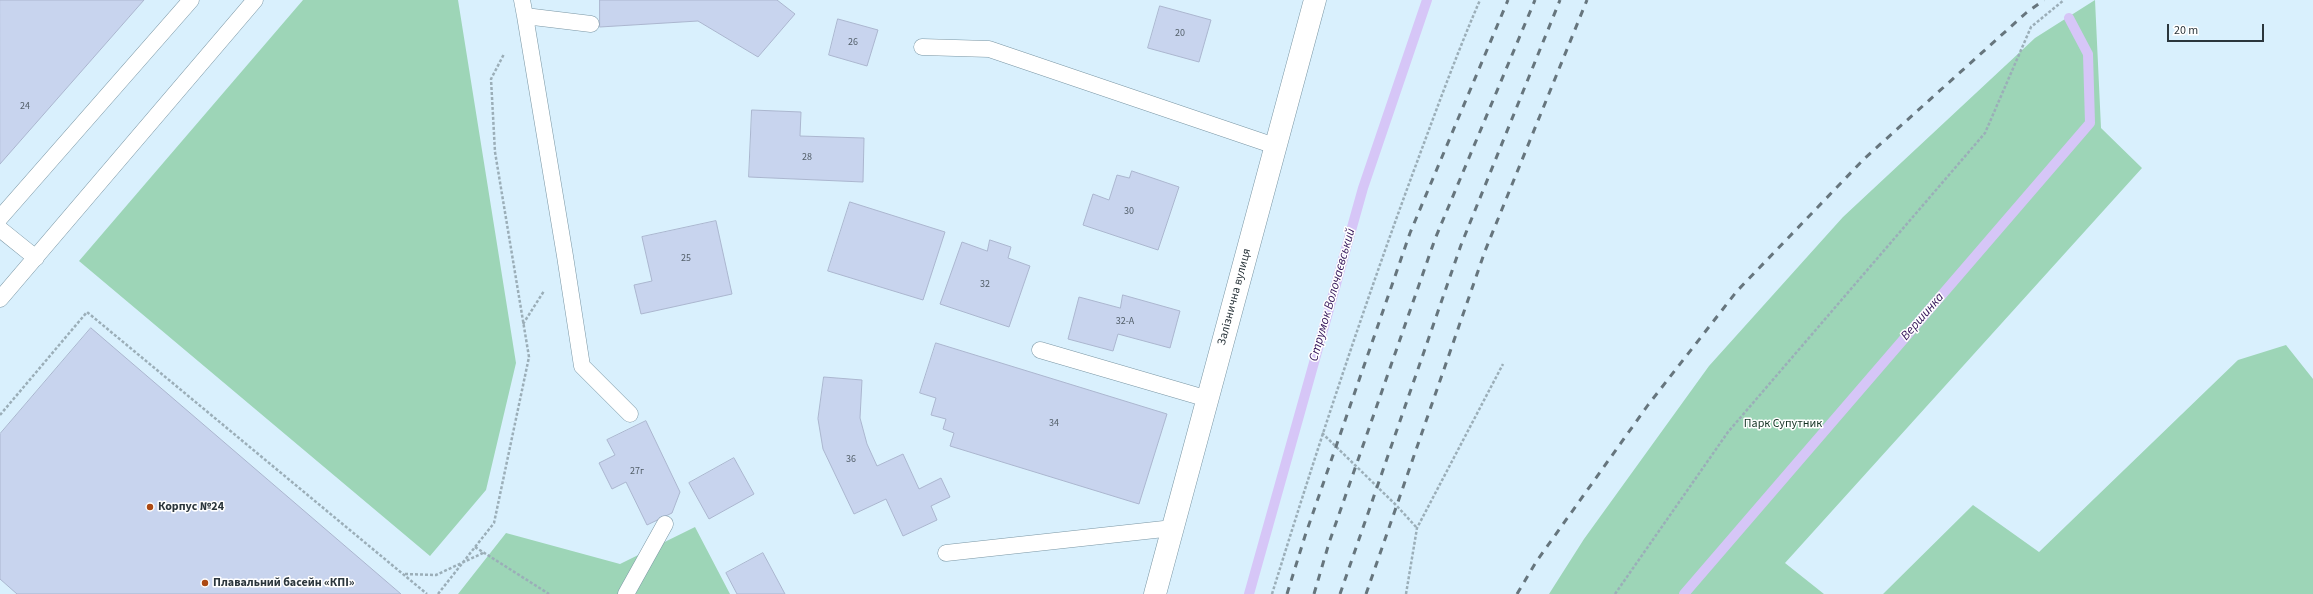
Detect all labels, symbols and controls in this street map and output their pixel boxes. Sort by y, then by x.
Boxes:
scale bar [2169,16,2266,42]
text: 20 m [2174,22,2198,39]
house number: 20 [1175,28,1185,40]
house number: 26 [848,37,858,49]
house number: 24 [20,101,30,113]
house number: 28 [802,152,812,164]
house number: 30 [1124,206,1134,218]
water label: Струмок Волочаєвський [1307,227,1359,363]
street label: Залізнична вулиця [1215,247,1255,347]
house number: 25 [681,253,691,265]
house number: 32 [980,279,990,291]
water label: Вершинка [1898,290,1948,344]
house number: 32-А [1116,316,1134,328]
park label: Парк Супутник [1744,417,1822,431]
house number: 34 [1049,418,1059,430]
house number: 36 [846,454,856,466]
house number: 27г [630,466,644,478]
place label: Корпус №24 [158,500,224,514]
marker: Корпус №24 [145,502,155,512]
place label: Плавальний басейн «КПІ» [213,576,355,590]
marker: Плавальний басейн «КПІ» [200,578,210,588]

